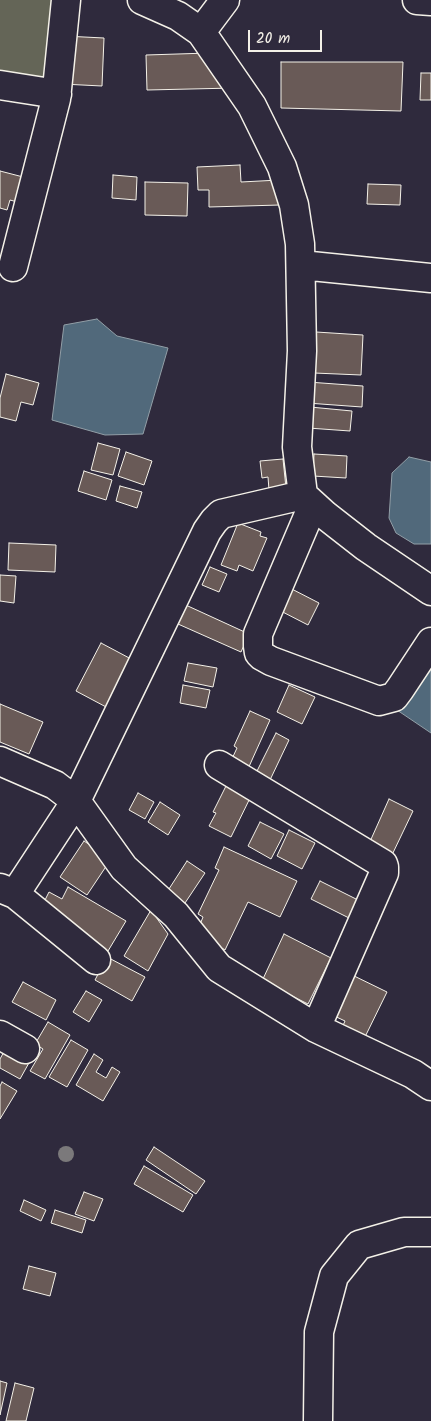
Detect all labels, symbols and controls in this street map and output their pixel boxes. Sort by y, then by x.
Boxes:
scale bar [251,20,325,52]
text: 20 m [256,27,290,51]

